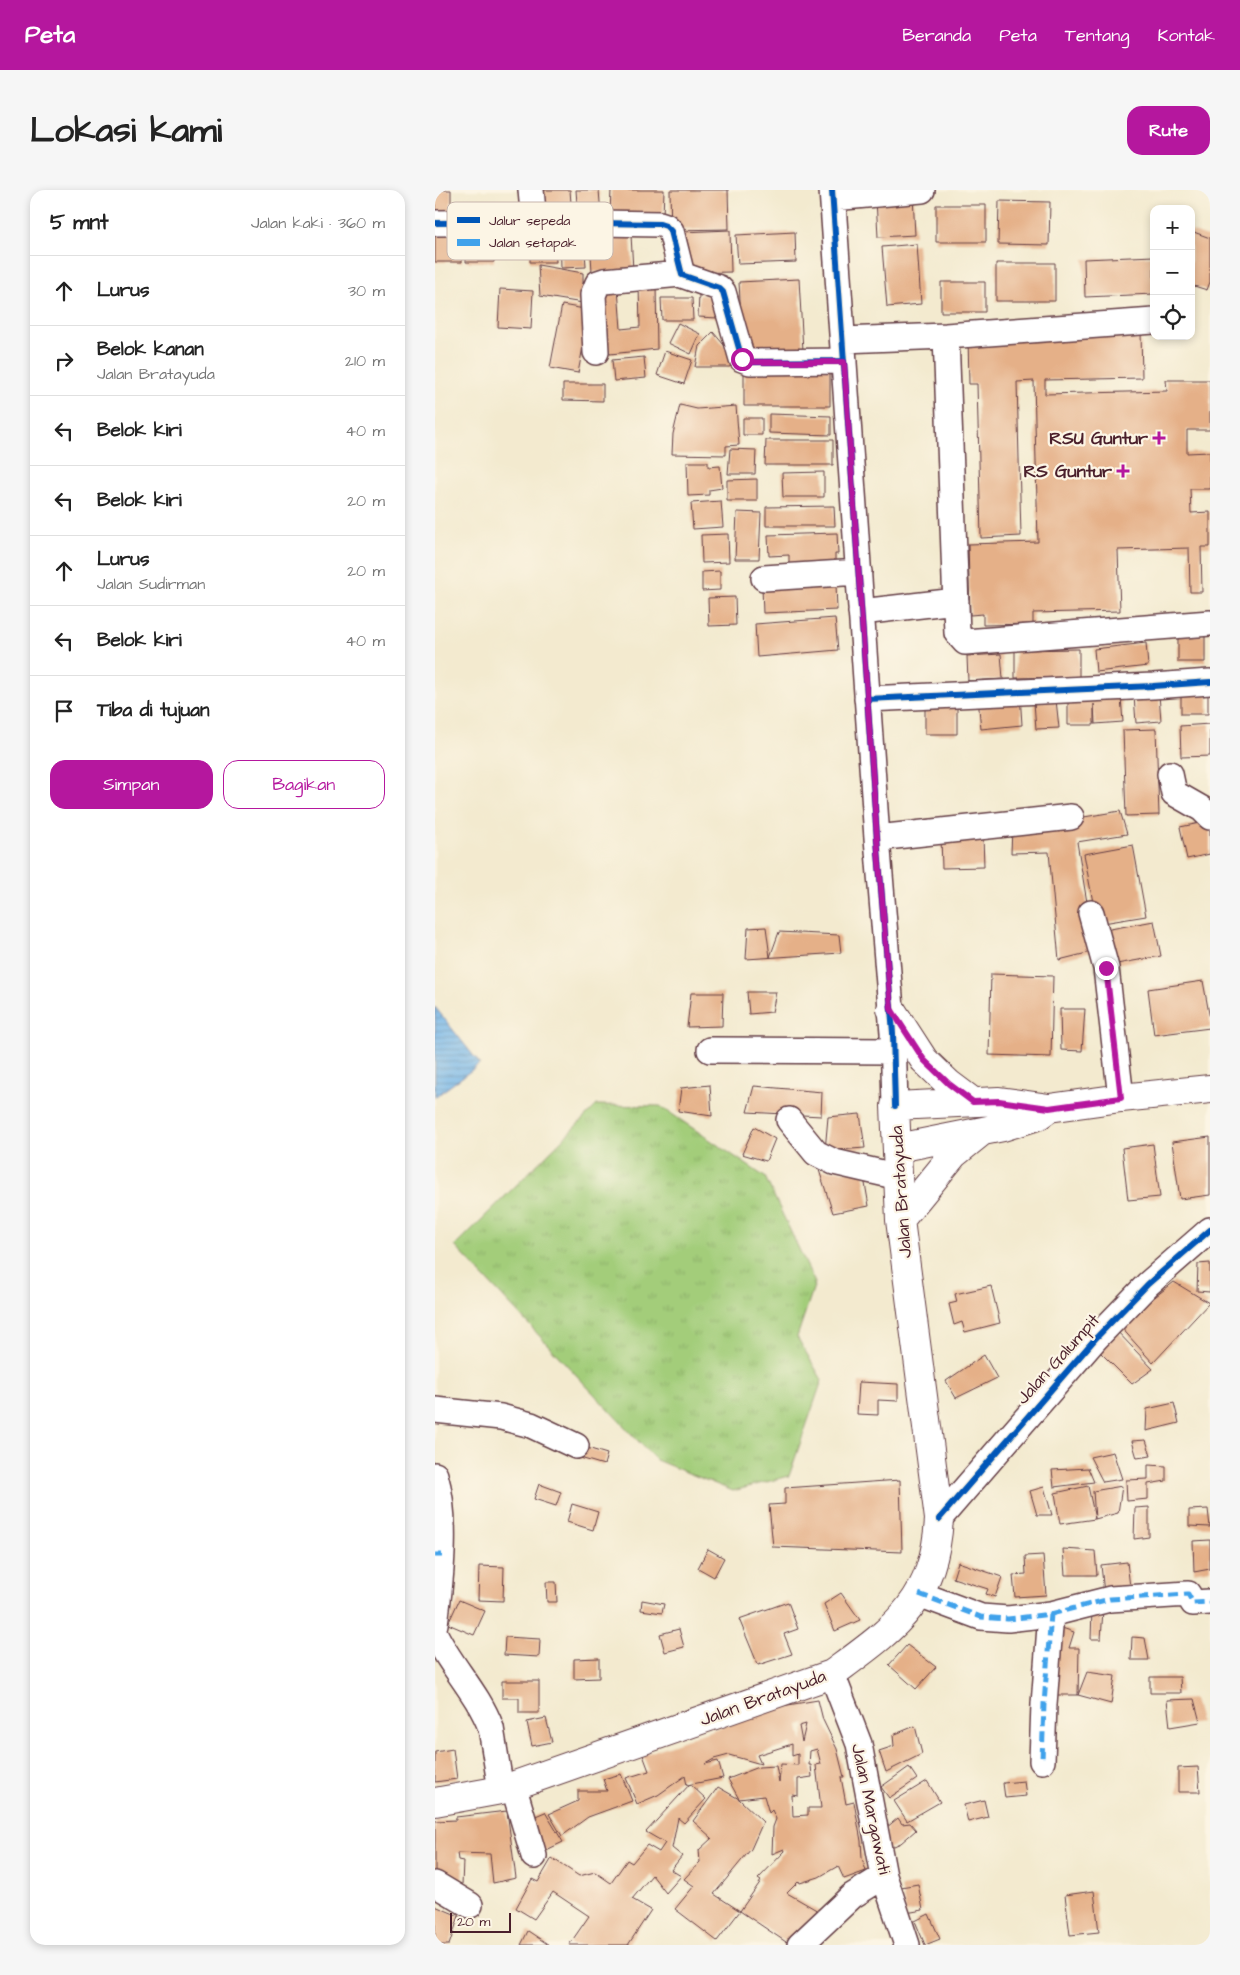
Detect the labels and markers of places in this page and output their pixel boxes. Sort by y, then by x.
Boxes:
place label: RSU Guntur [1049,426,1148,451]
marker: RSU Guntur [1152,431,1166,445]
place label: RS Guntur [1023,459,1112,484]
marker: RS Guntur [1116,464,1130,478]

